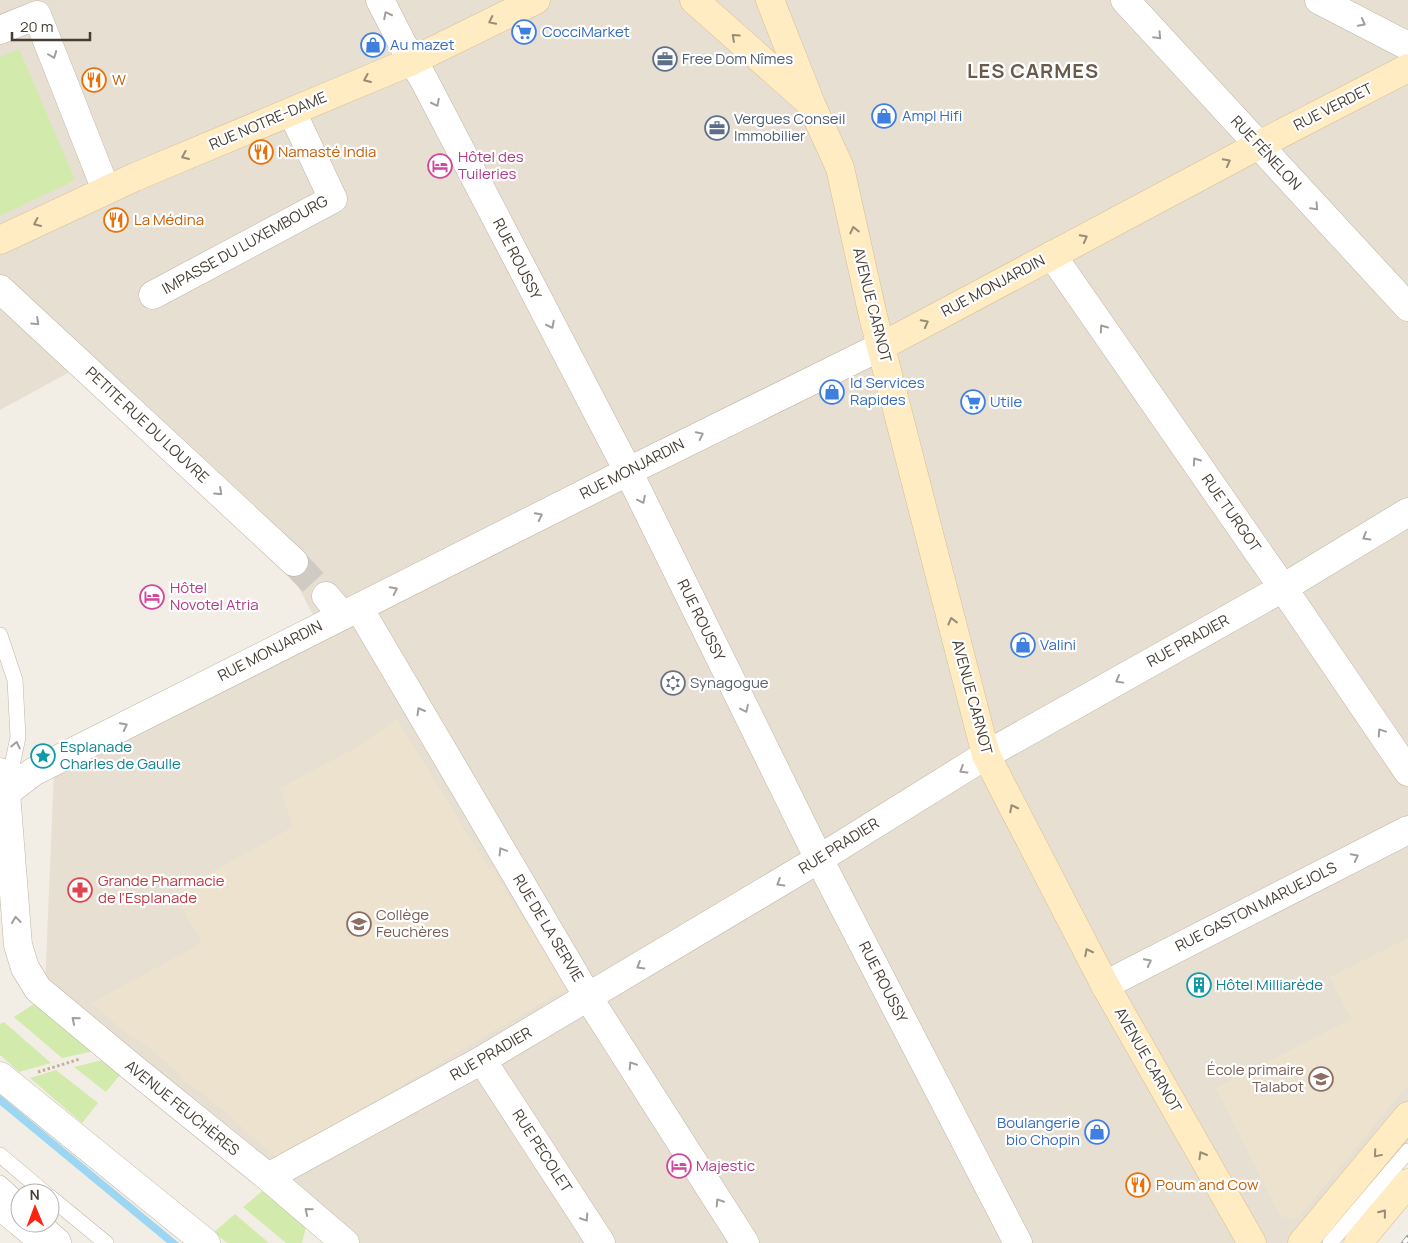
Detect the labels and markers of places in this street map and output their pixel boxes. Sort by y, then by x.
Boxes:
supermarket icon: CocciMarket [511,19,537,45]
place label: CocciMarket [542,21,630,42]
shop icon: Au mazet [360,32,386,58]
place label: Au mazet [390,34,455,55]
office icon: Free Dom Nîmes [652,46,678,72]
place label: Free Dom Nîmes [682,48,793,69]
restaurant icon: W [81,67,107,93]
place label: W [112,69,126,90]
shop icon: Ampl Hifi [871,103,897,129]
place label: Ampl Hifi [902,105,962,126]
place label: Vergues Conseil Immobilier [734,108,846,146]
office icon: Vergues Conseil Immobilier [704,115,730,141]
restaurant icon: Namasté India [248,139,274,165]
place label: Namasté India [278,141,376,162]
place label: Hôtel des Tuileries [458,146,524,184]
hotel icon: Hôtel des Tuileries [427,153,453,179]
restaurant icon: La Médina [103,207,129,233]
place label: La Médina [134,209,204,230]
place label: Id Services Rapides [850,372,925,410]
shop icon: Id Services Rapides [819,379,845,405]
supermarket icon: Utile [960,389,986,415]
place label: Utile [990,391,1023,412]
place label: Hôtel Novotel Atria [170,577,258,615]
hotel icon: Hôtel Novotel Atria [139,584,165,610]
shop icon: Valini [1010,632,1036,658]
place label: Valini [1040,634,1076,655]
synagogue icon: Synagogue [660,670,686,696]
place label: Synagogue [690,672,769,693]
place label: Esplanade Charles de Gaulle [60,736,181,774]
place icon: Esplanade Charles de Gaulle [30,743,56,769]
place label: Grande Pharmacie de l'Esplanade [98,870,225,908]
pharmacy icon: Grande Pharmacie de l'Esplanade [67,877,93,903]
place label: Collège Feuchères [376,904,449,942]
school or university icon: Collège Feuchères [346,911,372,937]
building icon: Hôtel Milliarède [1186,972,1212,998]
place label: Hôtel Milliarède [1216,974,1323,995]
place label: École primaire Talabot [1207,1059,1304,1097]
school or university icon: École primaire Talabot [1308,1066,1334,1092]
place label: Boulangerie bio Chopin [997,1112,1080,1150]
shop icon: Boulangerie bio Chopin [1084,1119,1110,1145]
hotel icon: Majestic [666,1153,692,1179]
place label: Majestic [696,1155,755,1176]
restaurant icon: Poum and Cow [1125,1172,1151,1198]
place label: Poum and Cow [1156,1174,1259,1195]

